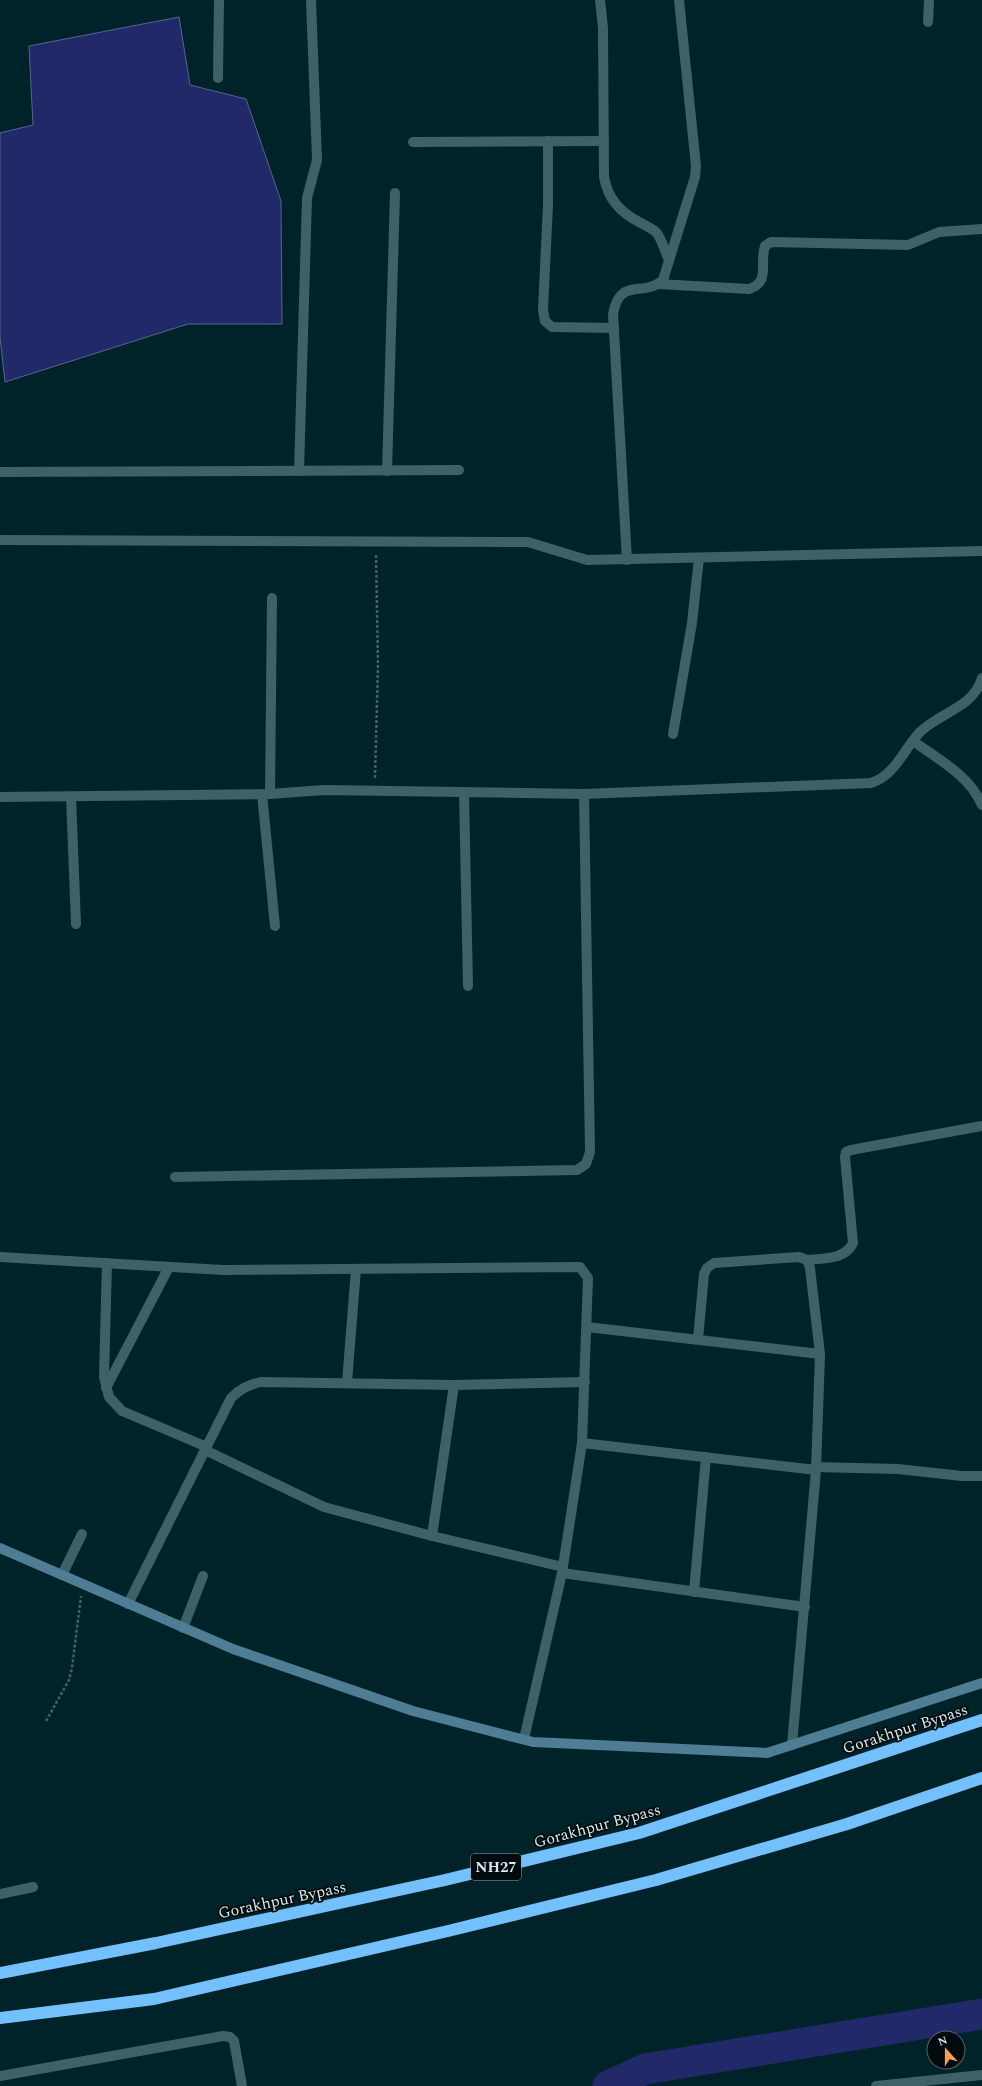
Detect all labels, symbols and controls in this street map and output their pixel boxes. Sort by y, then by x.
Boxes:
street label: Gorakhpur Bypass [840,1697,971,1761]
street label: Gorakhpur Bypass [531,1797,663,1854]
road number: NH27 [471,1854,521,1880]
street label: Gorakhpur Bypass [216,1875,349,1925]
north arrow [926,2030,966,2070]
text: N [935,2032,950,2051]

